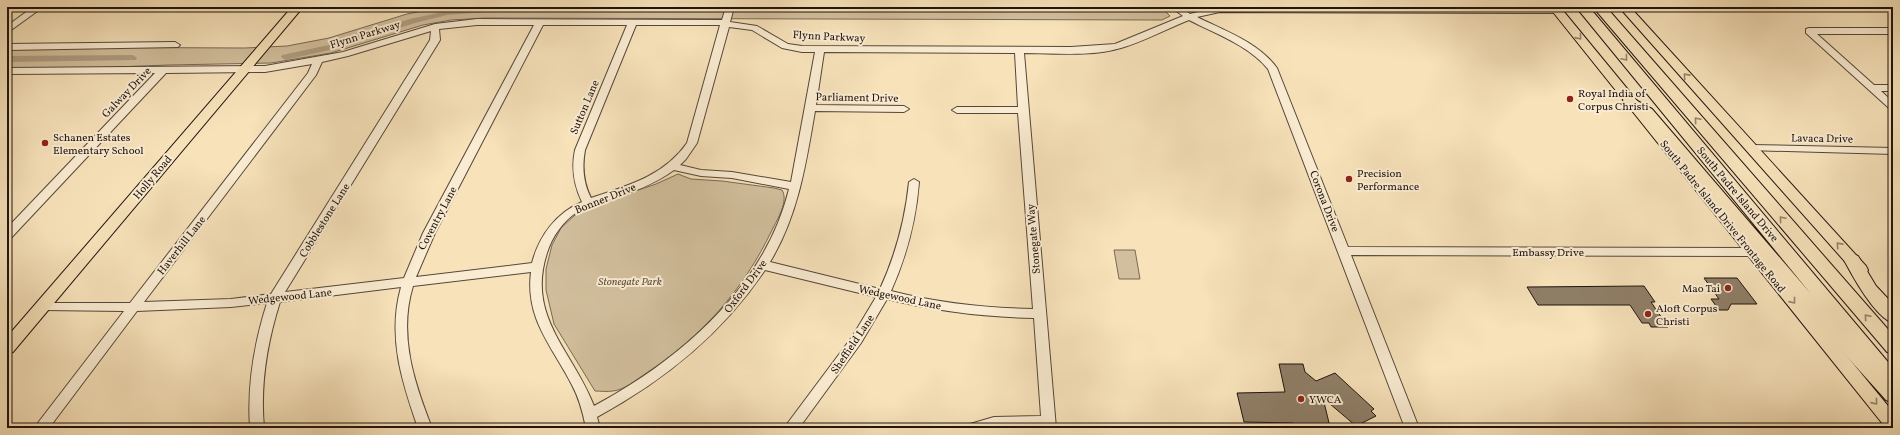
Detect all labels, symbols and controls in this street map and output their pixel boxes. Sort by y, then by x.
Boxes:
street label: Flynn Parkway [328,18,402,53]
street label: Flynn Parkway [792,28,866,47]
one-way arrow [1574,33,1581,40]
one-way arrow [1621,54,1628,61]
street label: Galway Drive [99,64,155,122]
one-way arrow [1683,73,1691,81]
street label: Sutton Lane [567,78,604,137]
place label: Royal India of Corpus Christi [1578,87,1649,115]
street label: Parliament Drive [815,90,899,107]
marker: Royal India of Corpus Christi [1565,94,1575,104]
one-way arrow [1695,118,1702,125]
place label: Schanen Estates Elementary School [53,131,144,159]
street label: Lavaca Drive [1791,131,1853,148]
street label: South Padre Island Drive Frontage Road [1655,137,1788,296]
marker: Schanen Estates Elementary School [40,138,50,148]
street label: South Padre Island Drive [1693,144,1781,246]
street label: Holly Road [130,153,176,203]
place label: Precision Performance [1357,167,1419,195]
street label: Corona Drive [1305,169,1342,234]
marker: Precision Performance [1344,174,1354,184]
street label: Bonner Drive [573,180,638,218]
street label: Cobblestone Lane [296,181,354,261]
street label: Coventry Lane [415,184,461,253]
street label: Stonegate Way [1024,203,1045,275]
street label: Haverhill Lane [154,213,210,279]
one-way arrow [1780,216,1787,223]
one-way arrow [1836,243,1843,250]
street label: Embassy Drive [1512,246,1584,261]
street label: Oxford Drive [721,257,771,317]
park label: Stonegate Park [598,275,662,290]
street label: Wedgewood Lane [857,282,942,315]
place label: Mao Tai [1682,282,1720,297]
marker: Mao Tai [1723,283,1733,293]
street label: Wedgewood Lane [247,286,333,309]
one-way arrow [1788,297,1795,304]
place label: Aloft Corpus Christi [1656,302,1718,330]
marker: Aloft Corpus Christi [1643,309,1653,319]
street label: Sheffield Lane [828,312,879,377]
one-way arrow [1865,314,1872,322]
place label: YWCA [1309,393,1342,408]
marker: YWCA [1296,394,1306,404]
one-way arrow [1870,398,1877,405]

